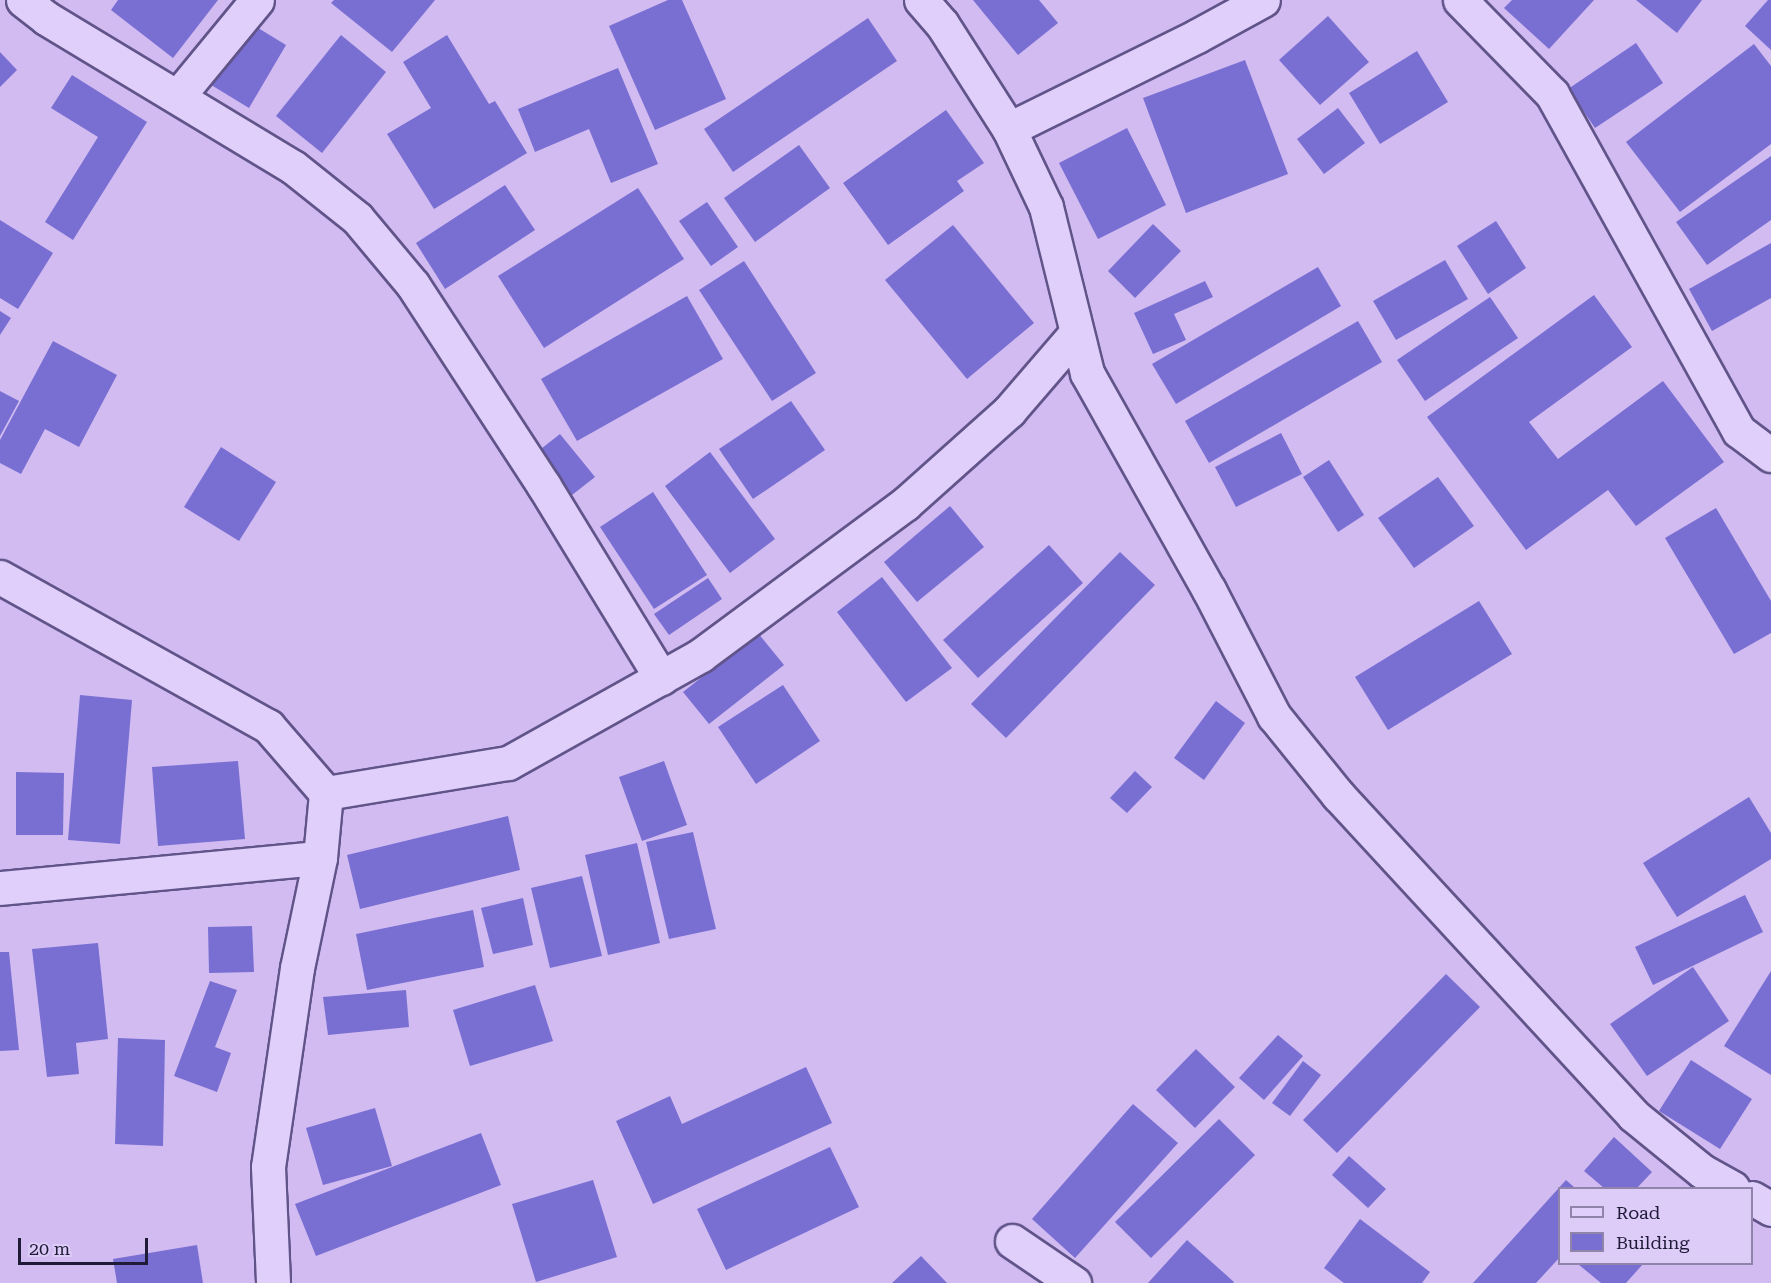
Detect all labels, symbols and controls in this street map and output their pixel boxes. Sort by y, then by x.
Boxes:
legend [1558,1187,1753,1265]
text: Road [1616,1202,1660,1223]
scale bar [21,1226,152,1264]
text: Building [1616,1232,1690,1253]
text: 20 m [29,1238,70,1259]

